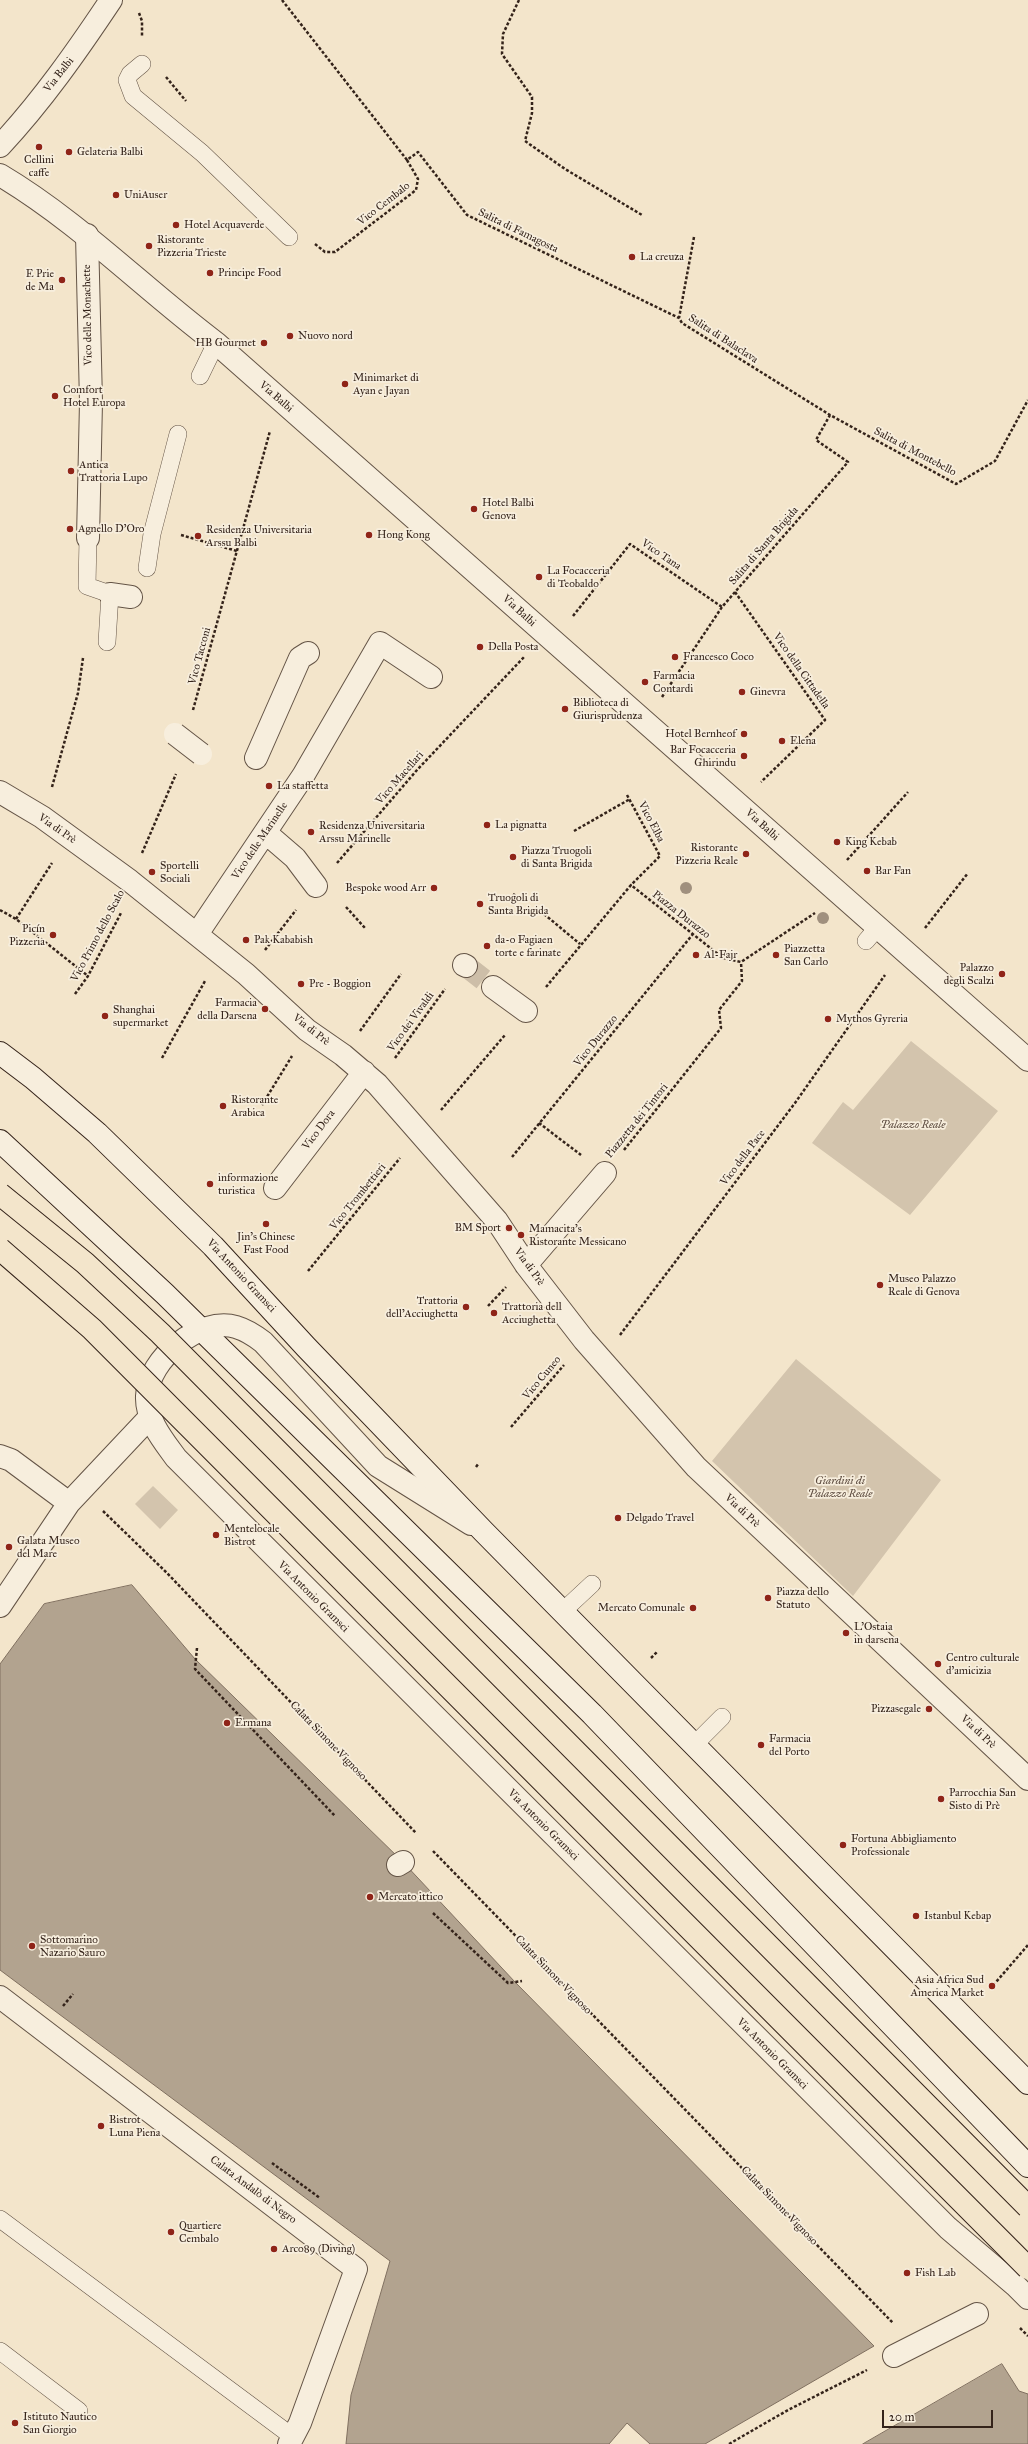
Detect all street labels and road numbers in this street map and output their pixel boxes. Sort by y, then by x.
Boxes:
street label: Via Balbi [41,55,77,95]
street label: Vico Cembalo [355,179,413,229]
street label: Salita di Famagosta [476,206,560,256]
street label: Vico delle Monachette [81,264,95,366]
street label: Salita di Balaclava [686,312,760,366]
street label: Via Balbi [256,379,296,415]
street label: Salita di Montebello [872,425,958,479]
street label: Salita di Santa Brigida [726,504,802,588]
street label: Vico Tana [638,537,684,573]
street label: Via Balbi [499,592,539,630]
street label: Vico Tacconi [186,626,214,686]
street label: Vico della Cittadella [770,630,832,712]
street label: Vico Macellari [373,749,427,807]
street label: Vico Elba [635,799,667,845]
street label: Vico delle Marinelle [229,800,291,882]
street label: Via Balbi [742,806,782,844]
street label: Via di Prè [35,811,79,847]
street label: Vico Primo dello Scalo [68,888,128,984]
street label: Piazza Durazzo [649,888,713,942]
street label: Vico dei Vivaldi [385,990,437,1054]
street label: Via di Prè [290,1011,332,1049]
street label: Vico Durazzo [571,1013,621,1069]
street label: Piazzetta dei Tintori [603,1081,671,1161]
street label: Vico Dora [300,1108,338,1152]
street label: Vico della Pace [718,1128,768,1188]
street label: Vico Trombettieri [327,1161,389,1233]
street label: Via Antonio Gramsci [204,1237,278,1315]
street label: Via di Prè [511,1246,547,1288]
street label: Vico Cuneo [520,1354,564,1402]
street label: Via di Prè [722,1491,762,1531]
street label: Via Antonio Gramsci [275,1559,351,1635]
street label: Calata Simone Vignoso [287,1699,369,1783]
street label: Via di Prè [958,1712,998,1752]
street label: Via Antonio Gramsci [505,1787,581,1863]
street label: Calata Simone Vignoso [512,1933,594,2017]
street label: Via Antonio Gramsci [734,2016,810,2092]
street label: Calata Andalò di Negro [207,2153,299,2227]
street label: Calata Simone Vignoso [738,2164,820,2248]

